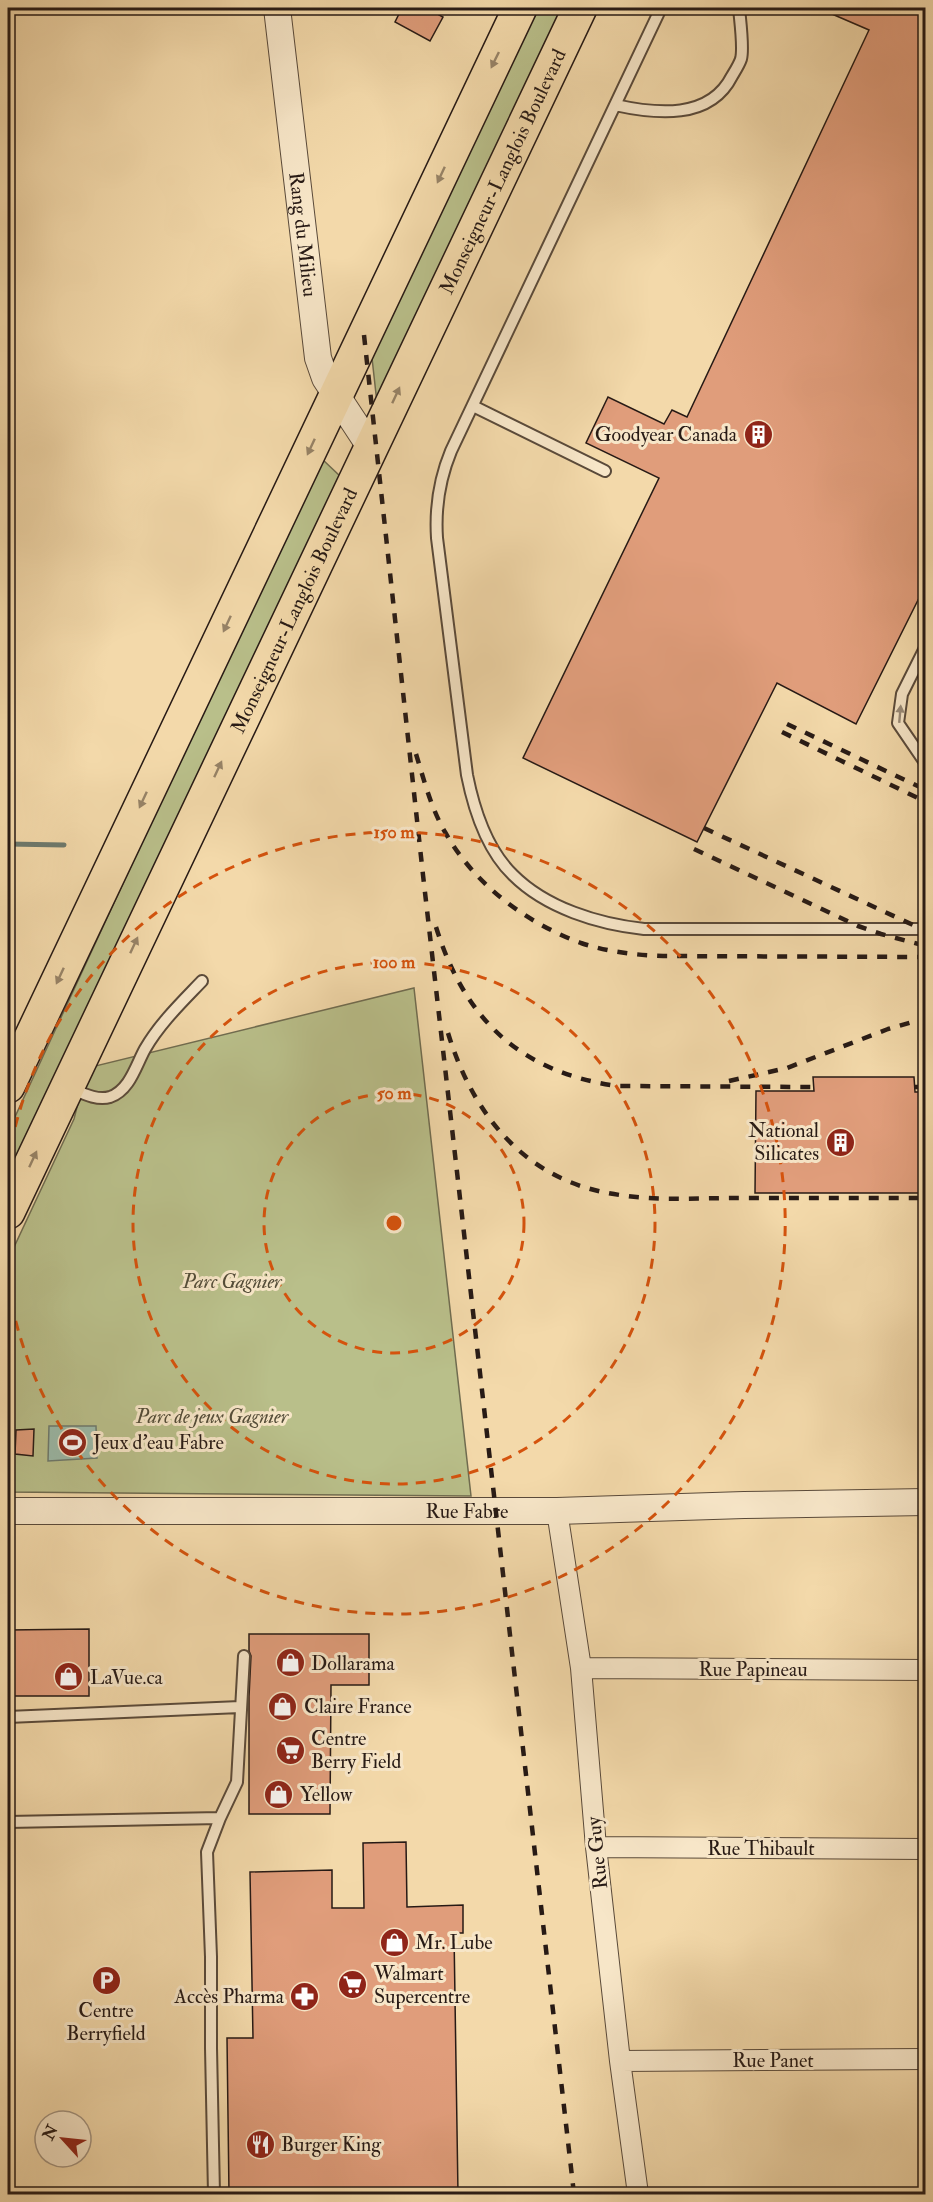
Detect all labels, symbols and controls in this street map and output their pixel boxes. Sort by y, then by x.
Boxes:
street label: Monseigneur-Langlois Boulevard [433,45,571,298]
one-way arrow [491,52,500,69]
one-way arrow [436,166,445,183]
street label: Rang du Milieu [284,171,323,298]
one-way arrow [392,387,401,404]
building icon: Goodyear Canada [742,418,774,450]
place label: Goodyear Canada [595,422,738,447]
one-way arrow [306,439,315,456]
street label: Monseigneur-Langlois Boulevard [225,484,363,737]
one-way arrow [223,615,232,632]
one-way arrow [895,705,905,724]
one-way arrow [214,760,223,777]
one-way arrow [139,791,148,808]
text: 150 m [373,821,416,844]
one-way arrow [129,936,139,954]
text: 100 m [373,951,416,974]
one-way arrow [55,967,64,984]
text: 50 m [377,1082,412,1105]
place label: National Silicates [748,1118,819,1166]
building icon: National Silicates [824,1126,856,1158]
one-way arrow [28,1151,37,1168]
centre of rings [384,1213,404,1233]
park label: Parc Gagnier [181,1269,283,1294]
park label: Parc de jeux Gagnier [135,1404,290,1429]
sports icon: Jeux d'eau Fabre [56,1426,88,1458]
place label: Jeux d'eau Fabre [92,1430,224,1455]
street label: Rue Fabre [426,1499,508,1524]
shop icon: Dollarama [274,1647,306,1679]
place label: Dollarama [311,1651,395,1676]
street label: Rue Papineau [698,1657,808,1683]
shop icon: LaVue.ca [53,1661,85,1693]
place label: LaVue.ca [90,1665,163,1690]
shop icon: Claire France [267,1690,299,1722]
place label: Claire France [304,1694,412,1719]
place label: Centre Berry Field [311,1726,401,1774]
supermarket icon: Centre Berry Field [274,1734,306,1766]
shop icon: Yellow [263,1778,295,1810]
place label: Yellow [300,1782,353,1807]
street label: Rue Guy [581,1814,613,1891]
street label: Rue Thibault [707,1836,815,1861]
shop icon: Mr. Lube [378,1926,410,1958]
place label: Mr. Lube [415,1930,493,1955]
place label: Walmart Supercentre [373,1961,470,2010]
parking icon: Centre Berryfield [90,1964,122,1996]
supermarket icon: Walmart Supercentre [337,1969,369,2001]
pharmacy icon: Accès Pharma [289,1980,321,2012]
place label: Accès Pharma [173,1984,285,2009]
place label: Centre Berryfield [66,1998,146,2046]
street label: Rue Panet [732,2048,814,2073]
north arrow [33,2109,93,2169]
text: N [38,2121,63,2144]
restaurant icon: Burger King [244,2128,276,2160]
place label: Burger King [281,2132,382,2157]

